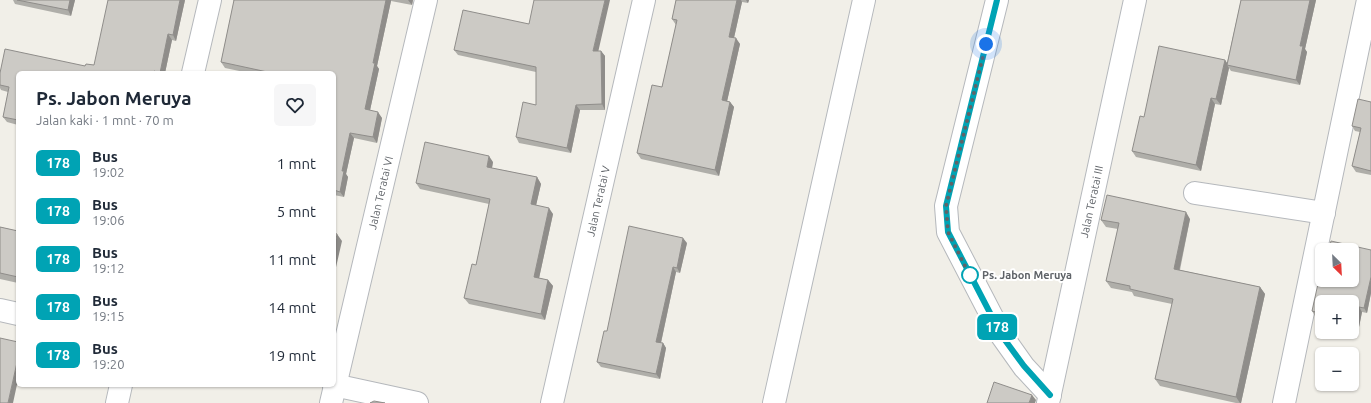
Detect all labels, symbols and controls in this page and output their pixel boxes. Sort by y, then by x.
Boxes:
your location [976,34,996,54]
button: heart [274,84,316,126]
text: Ps. Jabon Meruya [36,87,192,109]
text: Jalan kaki · 1 mnt · 70 m [36,113,174,127]
text: Bus [92,148,118,165]
text: 178 [46,155,70,171]
text: 1 mnt [277,155,316,172]
street label: Jalan Teratai VI [366,155,395,231]
street label: Jalan Teratai III [1078,164,1105,239]
text: 19:02 [92,165,125,179]
street label: Jalan Teratai V [584,165,612,238]
text: Bus [92,196,118,213]
text: 178 [46,203,70,219]
text: 5 mnt [277,203,316,220]
text: 19:06 [92,213,125,227]
north arrow [1315,243,1359,287]
map controls [1315,243,1359,391]
text: Bus [92,244,118,261]
text: 178 [46,251,70,267]
text: 11 mnt [268,251,316,268]
text: 19:12 [92,261,125,275]
marker: Ps. Jabon Meruya [961,266,979,284]
place label: Ps. Jabon Meruya [982,269,1072,281]
text: Bus [92,292,118,309]
button: + [1315,295,1359,339]
text: 178 [46,299,70,315]
text: 14 mnt [268,299,316,316]
text: 19:15 [92,309,125,323]
line badge: 178 [974,314,1020,340]
text: 178 [985,319,1009,335]
text: Bus [92,340,118,357]
text: 178 [46,347,70,363]
text: 19 mnt [268,347,316,364]
button: − [1315,347,1359,391]
text: 19:20 [92,357,125,371]

